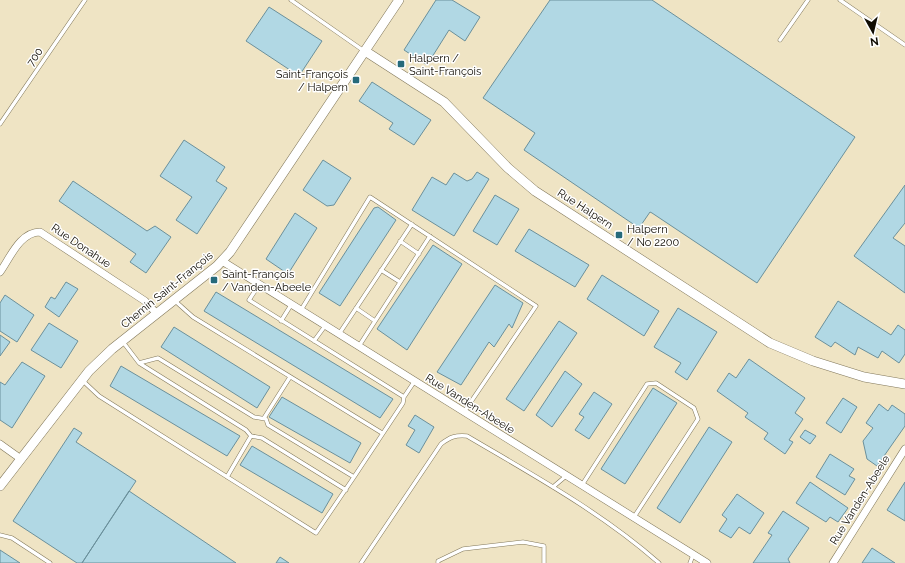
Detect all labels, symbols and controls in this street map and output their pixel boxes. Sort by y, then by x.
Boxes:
north arrow [853,12,893,52]
text: N [869,34,879,48]
street label: 700 [24,45,46,69]
place label: Halpern / Saint-François [409,52,481,78]
marker: Halpern / Saint-François [396,59,406,69]
place label: Saint-François / Halpern [276,68,348,94]
marker: Saint-François / Halpern [351,75,361,85]
street label: Rue Halpern [555,186,615,232]
street label: Rue Donahue [49,221,114,271]
place label: Halpern / No 2200 [627,223,679,249]
marker: Halpern / No 2200 [614,230,624,240]
street label: Chemin Saint-François [118,249,216,331]
place label: Saint-François / Vanden-Abeele [222,268,312,294]
marker: Saint-François / Vanden-Abeele [209,275,219,285]
street label: Rue Vanden-Abeele [423,371,517,437]
street label: Rue Vanden-Abeele [827,453,893,547]

